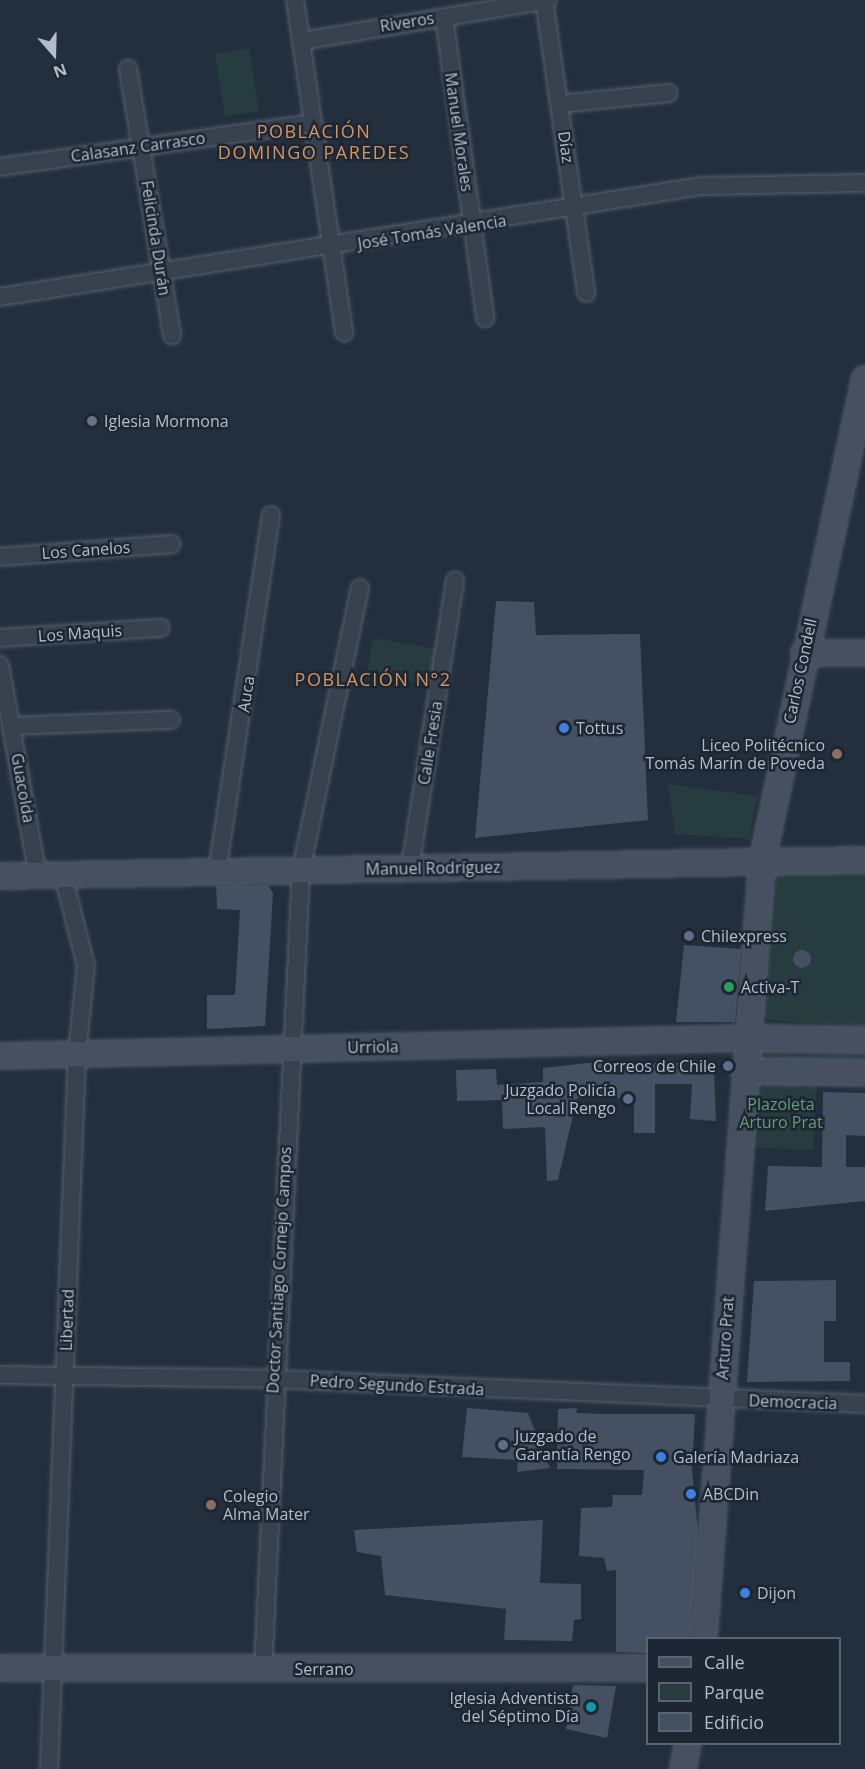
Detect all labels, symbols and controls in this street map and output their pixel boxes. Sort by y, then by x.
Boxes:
street label: Riveros [378,8,436,36]
north arrow [24,24,84,84]
text: N [50,58,70,83]
street label: Manuel Morales [441,71,477,193]
district label: POBLACIÓN DOMINGO PAREDES [218,121,410,164]
street label: Calasanz Carrasco [69,128,207,166]
street label: Díaz [554,130,578,164]
street label: Felicinda Durán [137,179,175,297]
street label: José Tomás Valencia [356,211,508,253]
place label: Iglesia Mormona [104,411,229,431]
marker: Iglesia Mormona [85,414,99,428]
street label: Los Canelos [41,537,131,563]
street label: Carlos Condell [779,617,821,725]
street label: Los Maquis [37,620,123,646]
district label: POBLACIÓN N°2 [295,668,451,690]
street label: Auca [234,674,258,714]
street label: Calle Fresia [414,700,446,786]
place label: Tottus [576,718,623,738]
marker: Tottus [557,721,571,735]
place label: Liceo Politécnico Tomás Marín de Poveda [645,735,825,773]
marker: Liceo Politécnico Tomás Marín de Poveda [830,747,844,761]
street label: Guacolda [7,752,39,824]
street label: Manuel Rodríguez [365,857,501,879]
place label: Chilexpress [701,926,787,946]
marker: Chilexpress [682,929,696,943]
place label: Activa-T [741,977,799,997]
marker: Activa-T [722,980,736,994]
street label: Urriola [347,1037,399,1057]
place label: Correos de Chile [593,1056,716,1076]
marker: Correos de Chile [721,1059,735,1073]
place label: Juzgado Policía Local Rengo [505,1080,616,1118]
marker: Juzgado Policía Local Rengo [621,1092,635,1106]
park label: Plazoleta Arturo Prat [739,1094,823,1132]
street label: Doctor Santiago Cornejo Campos [263,1146,295,1394]
street label: Libertad [56,1289,78,1351]
street label: Arturo Prat [713,1296,737,1380]
street label: Pedro Segundo Estrada [309,1371,485,1399]
street label: Democracia [748,1391,838,1413]
place label: Juzgado de Garantía Rengo [515,1426,631,1464]
marker: Juzgado de Garantía Rengo [496,1438,510,1452]
place label: Galería Madriaza [673,1447,799,1467]
marker: Galería Madriaza [654,1450,668,1464]
place label: ABCDin [703,1484,759,1504]
place label: Colegio Alma Mater [223,1486,310,1524]
marker: ABCDin [684,1487,698,1501]
marker: Colegio Alma Mater [204,1498,218,1512]
place label: Dijon [757,1583,796,1603]
marker: Dijon [738,1586,752,1600]
legend [646,1637,841,1745]
text: Calle [704,1650,745,1674]
street label: Serrano [294,1659,354,1679]
text: Parque [704,1680,764,1704]
place label: Iglesia Adventista del Séptimo Día [449,1688,579,1726]
marker: Iglesia Adventista del Séptimo Día [584,1700,598,1714]
text: Edificio [704,1710,764,1734]

